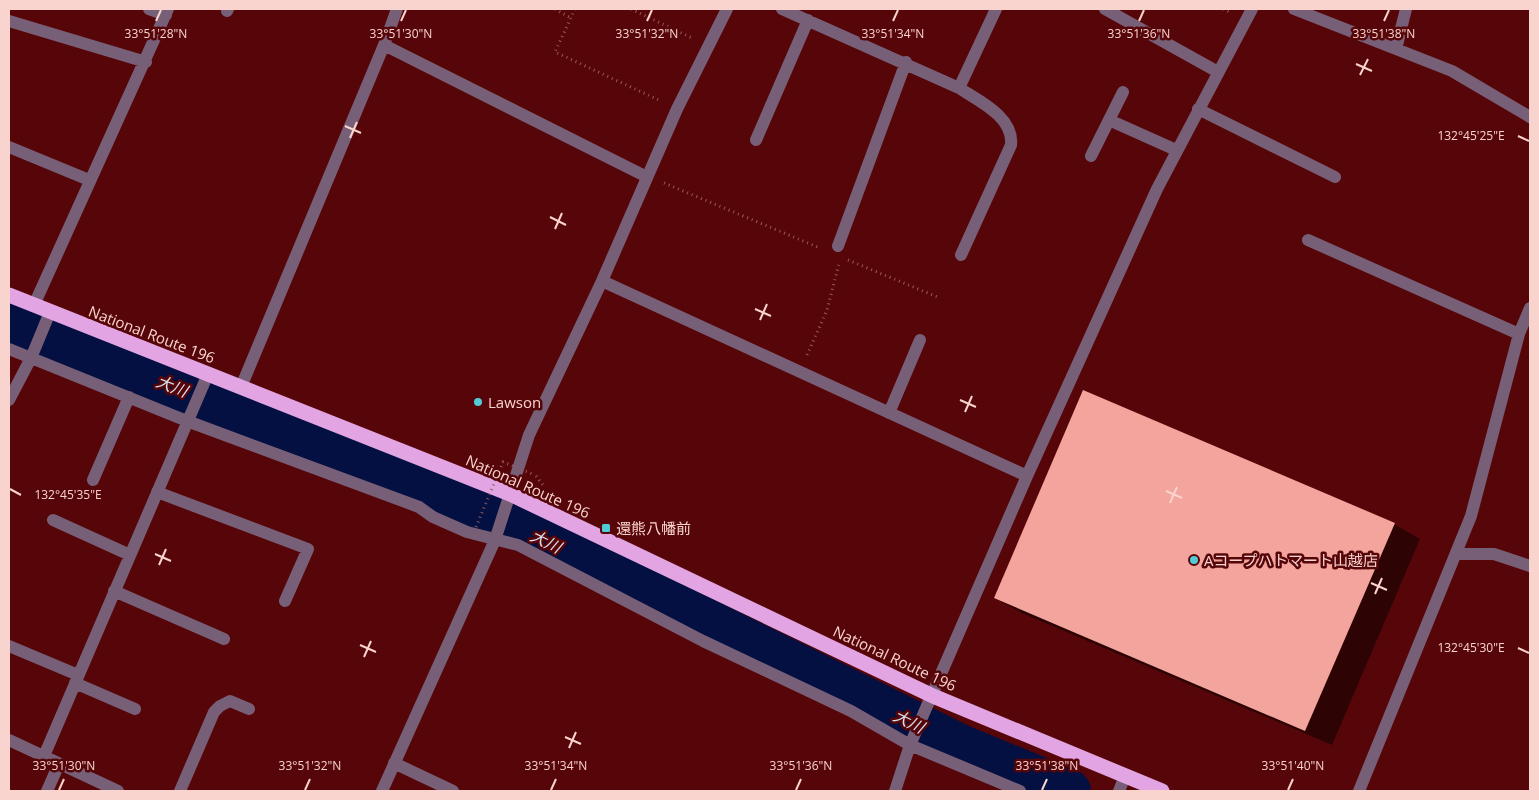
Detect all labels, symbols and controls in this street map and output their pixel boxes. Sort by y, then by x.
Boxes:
text: 33°51'28"N [125,25,187,42]
text: 33°51'30"N [370,25,432,42]
text: 33°51'32"N [616,25,678,42]
text: 33°51'34"N [862,25,924,42]
text: 33°51'36"N [1108,25,1170,42]
text: 33°51'38"N [1353,25,1415,42]
text: 132°45'25"E [1437,127,1505,144]
street label: National Route 196 [86,301,218,367]
water label: 大川 [153,370,193,403]
place label: Lawson [488,392,541,412]
marker: Lawson [472,396,484,408]
street label: National Route 196 [463,450,593,522]
text: 132°45'35"E [34,486,102,503]
place label: 還熊八幡前 [616,518,691,538]
marker: 還熊八幡前 [600,522,612,534]
water label: 大川 [527,524,567,559]
place label: Aコープハトマート山越店 [1204,550,1378,570]
marker: Aコープハトマート山越店 [1188,554,1200,566]
street label: National Route 196 [830,621,960,695]
text: 132°45'30"E [1437,639,1505,656]
water label: 大川 [890,704,930,739]
text: 33°51'30"N [33,757,95,774]
text: 33°51'32"N [279,757,341,774]
text: 33°51'34"N [525,757,587,774]
text: 33°51'36"N [770,757,832,774]
text: 33°51'38"N [1016,757,1078,774]
text: 33°51'40"N [1262,757,1324,774]

